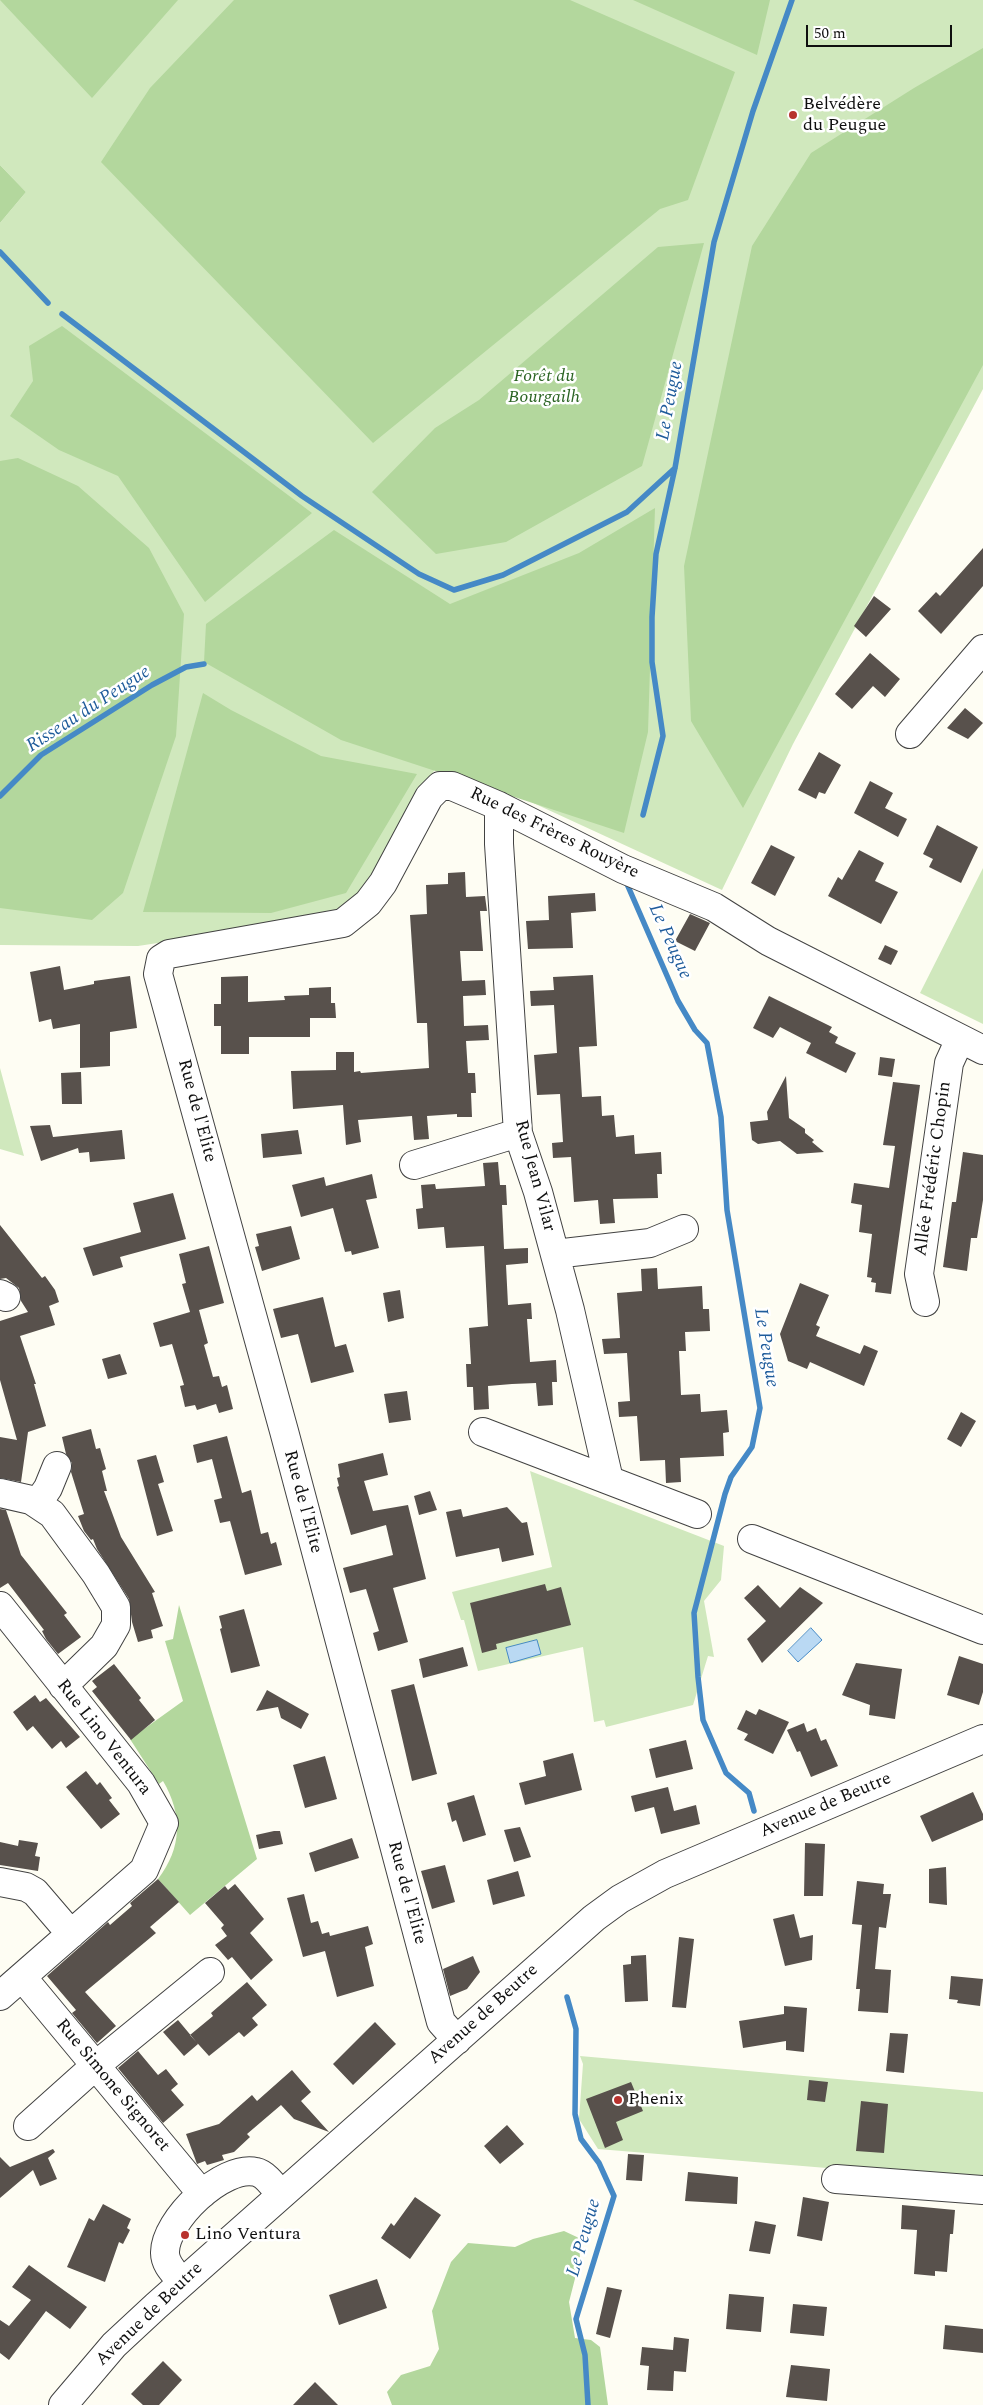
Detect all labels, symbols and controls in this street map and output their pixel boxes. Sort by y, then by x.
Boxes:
scale bar [808,15,954,47]
text: 50 m [814,22,846,45]
place label: Belvédère du Peugue [803,94,886,136]
marker: Belvédère du Peugue [787,109,799,121]
water label: Le Peugue [653,360,689,442]
park label: Forêt du Bourgailh [508,366,580,408]
water label: Risseau du Peugue [23,661,155,759]
street label: Rue des Frères Rouyère [466,784,642,884]
water label: Le Peugue [642,901,696,983]
street label: Rue de l'Elite [172,1057,220,1165]
street label: Allée Frédéric Chopin [911,1080,957,1258]
street label: Rue Jean Vilar [509,1118,559,1234]
water label: Le Peugue [747,1307,783,1389]
street label: Rue de l'Elite [278,1448,326,1556]
street label: Rue Lino Ventura [51,1676,155,1800]
street label: Avenue de Beutre [757,1769,895,1843]
street label: Rue de l'Elite [382,1839,430,1947]
street label: Avenue de Beutre [425,1960,543,2070]
street label: Rue Simone Signoret [50,2015,174,2157]
place label: Phenix [628,2089,684,2111]
marker: Phenix [612,2094,624,2106]
water label: Le Peugue [563,2196,607,2280]
place label: Lino Ventura [195,2224,301,2246]
marker: Lino Ventura [179,2229,191,2241]
street label: Avenue de Beutre [92,2258,208,2372]

